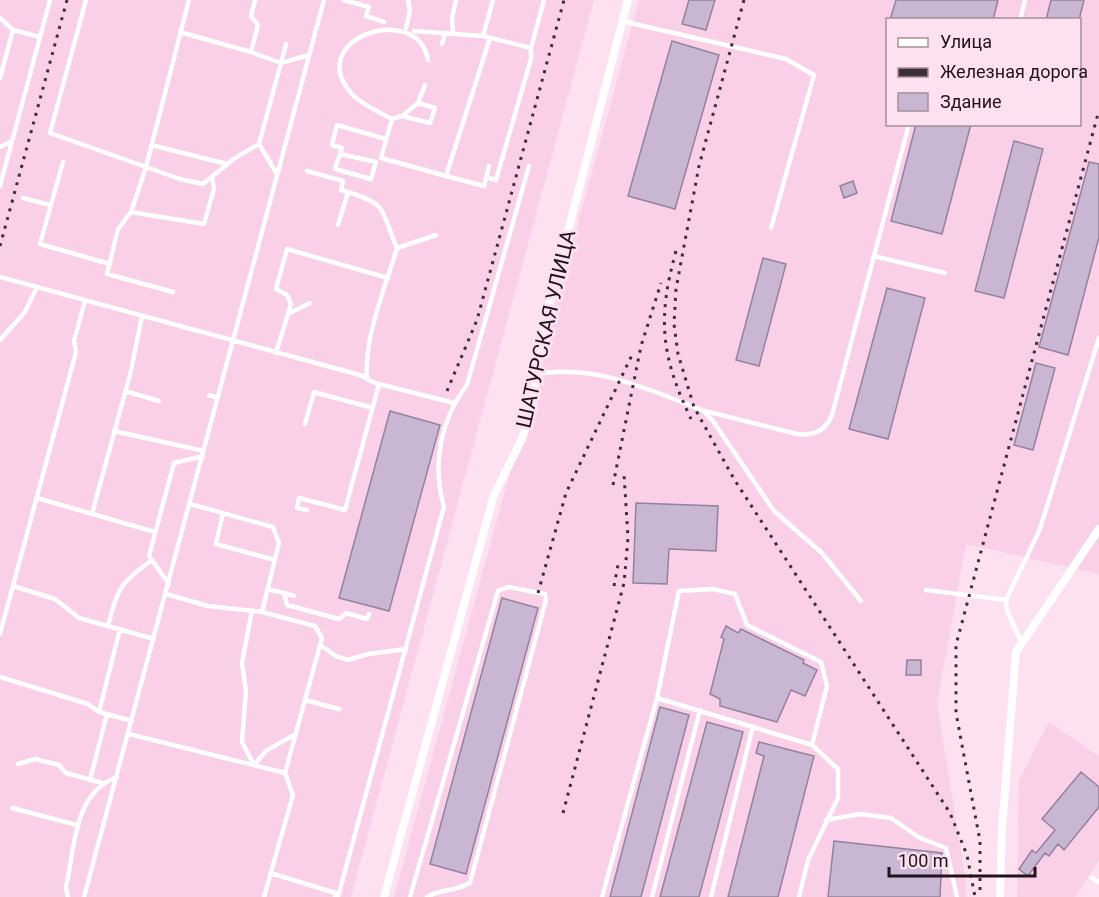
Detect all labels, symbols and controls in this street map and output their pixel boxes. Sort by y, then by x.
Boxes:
legend [886,18,1081,126]
text: Улица [940,31,992,52]
text: Железная дорога [940,61,1088,82]
text: Здание [940,91,1002,112]
street label: ШАТУРСКАЯ УЛИЦА [512,227,581,430]
scale bar [889,840,1034,878]
text: 100 m [898,850,949,871]

